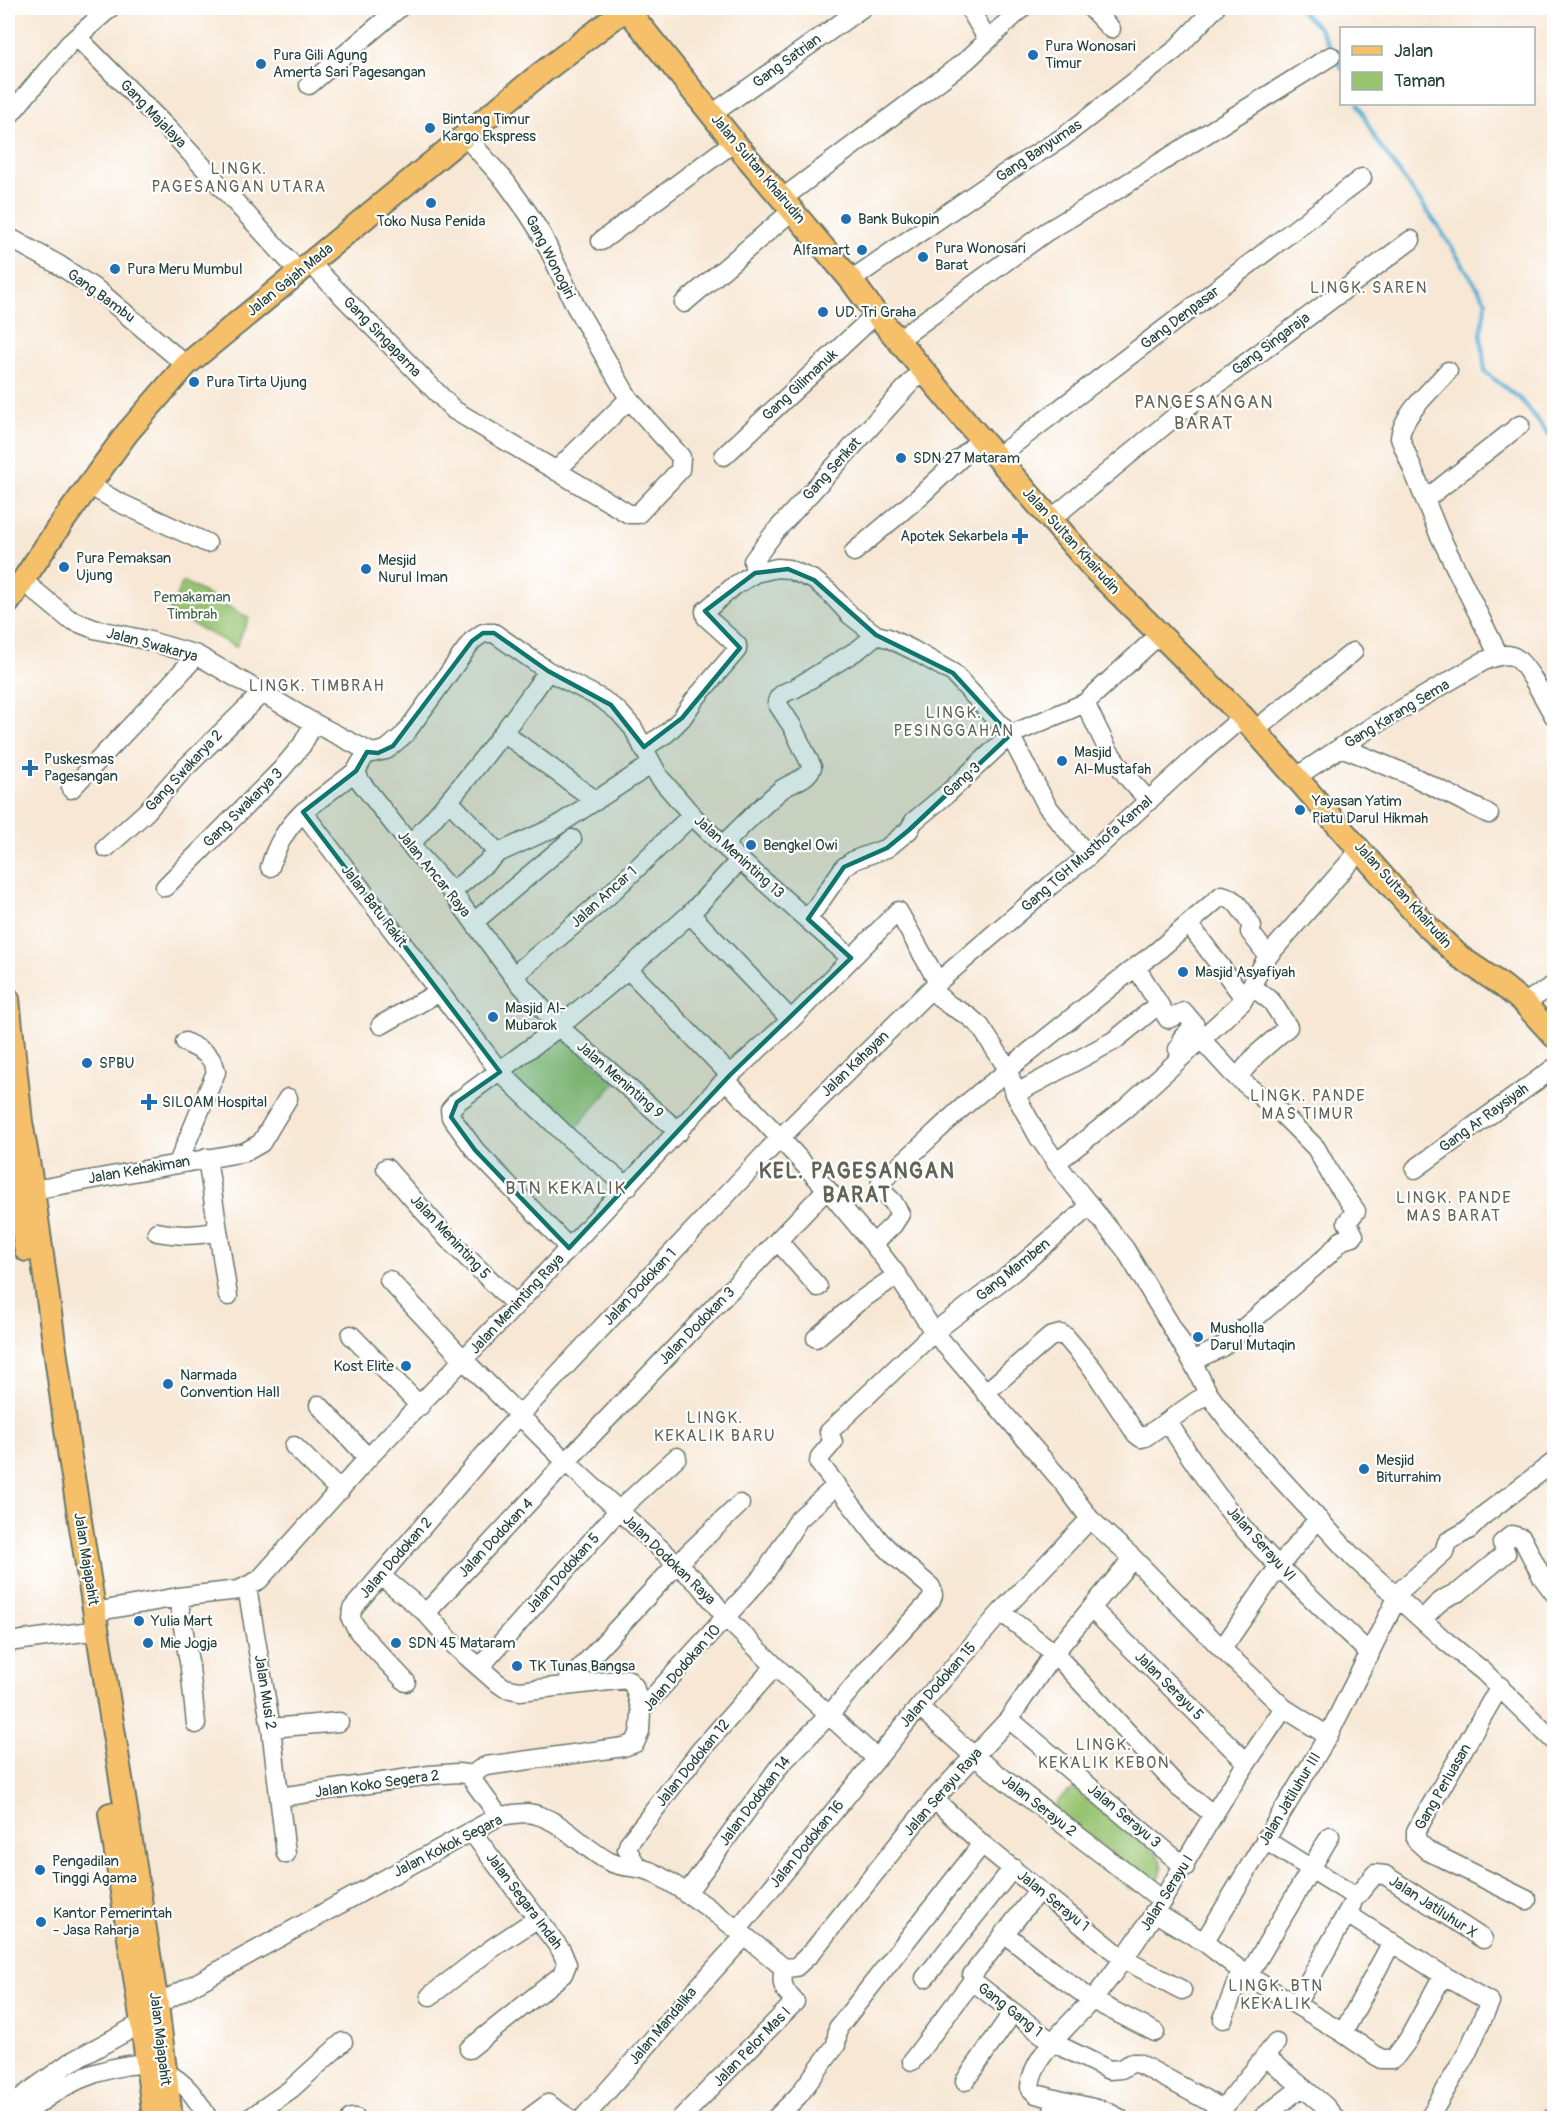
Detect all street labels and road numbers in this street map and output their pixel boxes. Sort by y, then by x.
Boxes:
street label: Gang Satrian [749,30,825,92]
street label: Gang Majalaya [116,76,190,152]
street label: Jalan Sultan Khairudin [707,110,809,228]
street label: Gang Banyumas [992,115,1086,187]
street label: Gang Wonogiri [521,212,579,302]
street label: Jalan Gajah Mada [243,239,337,321]
street label: Gang Bambu [63,265,139,327]
street label: Gang Denpasar [1137,282,1224,354]
street label: Gang Singaparna [339,293,425,381]
street label: Gang Singaraja [1228,308,1314,380]
street label: Gang Gilimanuk [758,345,842,425]
street label: Gang Serikat [799,433,866,505]
street label: Jalan Sultan Khairudin [1018,484,1124,598]
street label: Jalan Swakarya [104,624,200,666]
street label: Gang Karang Sema [1341,675,1453,753]
street label: Gang Swakarya 2 [141,726,227,816]
street label: Gang 3 [939,758,985,802]
street label: Gang Swakarya 3 [199,764,287,852]
street label: Gang TGH Musthofa Kamal [1017,792,1157,916]
street label: Jalan Meninting 13 [690,811,788,903]
street label: Jalan Ancar Raya [393,827,475,921]
street label: Jalan Sultan Khairudin [1350,838,1456,952]
street label: Jalan Batu Rakit [337,861,412,952]
street label: Jalan Ancar 1 [567,862,641,932]
street label: Jalan Kahayan [817,1027,893,1101]
street label: Jalan Meninting 9 [573,1037,667,1123]
street label: Gang Ar Raysiyah [1436,1079,1532,1157]
street label: Jalan Kehakiman [86,1152,192,1188]
street label: Jalan Meninting 5 [406,1191,494,1283]
street label: Gang Mamben [972,1234,1054,1306]
street label: Jalan Dodokan 1 [599,1244,681,1330]
street label: Jalan Meninting Raya [466,1250,568,1358]
street label: Jalan Dodokan 3 [655,1283,739,1369]
street label: Jalan Dodokan 4 [454,1494,538,1582]
street label: Jalan Serayu VI [1222,1502,1300,1586]
street label: Jalan Majapahit [69,1511,103,1608]
street label: Jalan Dodokan Raya [618,1511,720,1609]
street label: Jalan Dodokan 2 [356,1513,436,1603]
street label: Jalan Dodokan 5 [522,1529,604,1617]
street label: Jalan Dodokan 10 [639,1621,725,1715]
street label: Jalan Dodokan 15 [896,1638,980,1732]
street label: Jalan Serayu 5 [1131,1648,1207,1724]
street label: Jalan Musi 2 [250,1653,280,1731]
street label: Jalan Dodokan 12 [652,1715,734,1811]
street label: Gang Perluasan [1411,1740,1475,1834]
street label: Jalan Serayu Raya [900,1744,987,1840]
street label: Jalan Jatiluhur III [1255,1749,1325,1849]
street label: Jalan Dodokan 14 [715,1752,795,1850]
street label: Jalan Koko Segera 2 [313,1766,441,1802]
street label: Jalan Serayu 2 [998,1771,1080,1841]
street label: Jalan Serayu 3 [1083,1780,1165,1852]
street label: Jalan Dodokan 16 [766,1796,848,1892]
street label: Jalan Kokok Segara [390,1810,506,1882]
street label: Jalan Segara Indah [481,1849,567,1953]
street label: Jalan Serayu I [1136,1852,1198,1934]
street label: Jalan Serayu 1 [1013,1866,1093,1936]
street label: Jalan Jatiluhur X [1385,1871,1481,1943]
street label: Gang Gang 1 [974,1979,1046,2041]
street label: Jalan Mandalika [625,1983,701,2069]
street label: Jalan Majapahit [145,1991,175,2088]
street label: Jalan Pelor Mas I [709,2003,795,2091]

